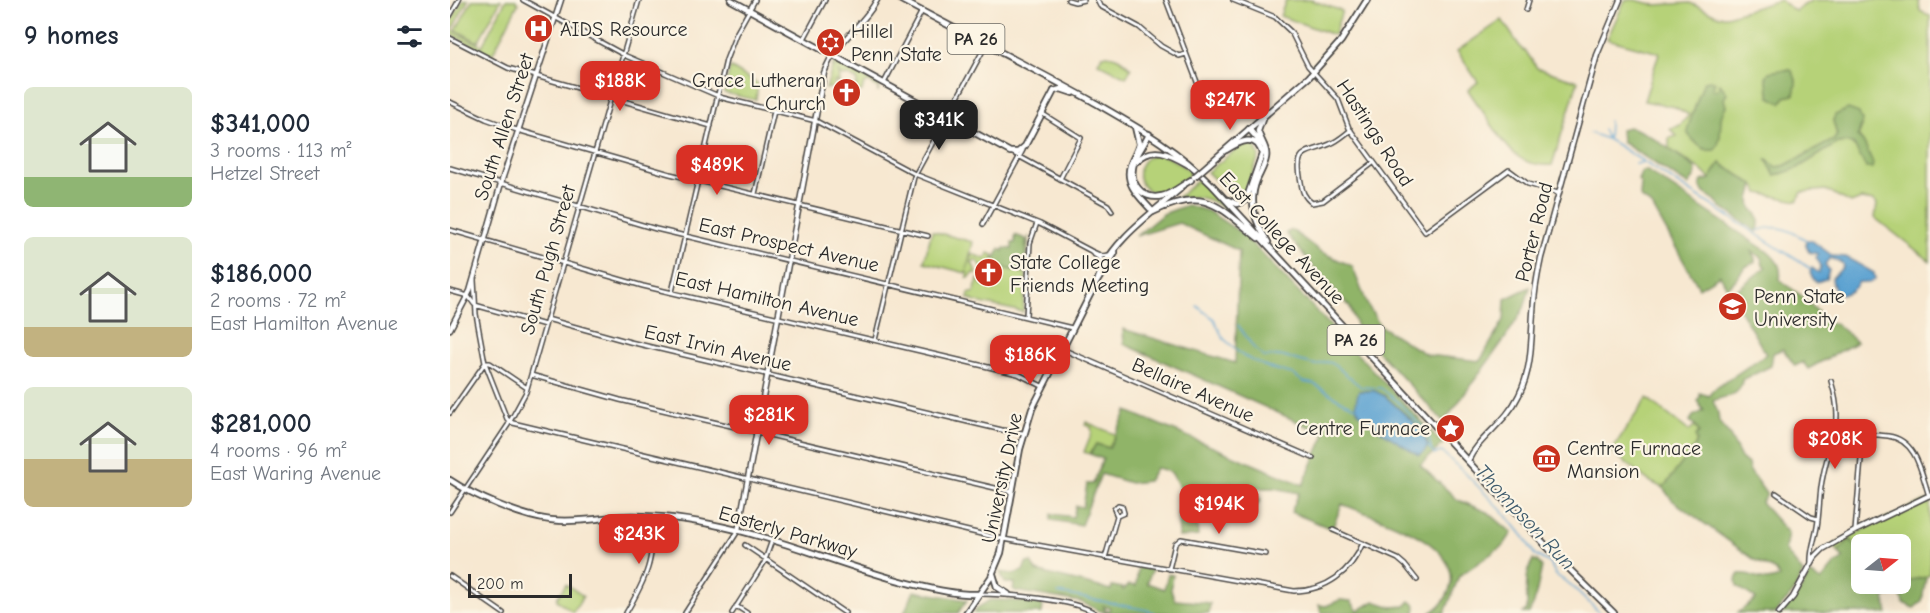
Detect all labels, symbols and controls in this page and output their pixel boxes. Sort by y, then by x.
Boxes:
hospital icon: AIDS Resource [523,13,555,45]
place label: AIDS Resource [560,18,688,41]
icon: filters [393,20,426,53]
place label: Hillel Penn State [851,20,942,66]
text: 9 homes [24,21,119,51]
road number: PA 26 [948,24,1004,54]
synagogue icon: Hillel Penn State [814,26,846,58]
street label: South Allen Street [469,49,539,203]
pin: $188K [578,61,662,112]
text: $188K [594,69,646,92]
place label: Grace Lutheran Church [692,69,826,115]
street label: Hastings Road [1332,75,1418,191]
church icon: Grace Lutheran Church [831,76,863,108]
pin: $247K [1188,80,1272,131]
text: $247K [1204,88,1256,111]
pin: $341K [897,100,981,151]
text: $341K [914,108,964,131]
text: $341,000 [210,109,310,139]
icon: home [72,111,144,183]
text: 3 rooms · 113 m² [210,139,351,162]
pin: $489K [675,145,759,196]
text: $489K [690,153,744,176]
text: Hetzel Street [210,162,320,185]
street label: East College Avenue [1215,167,1349,309]
street label: Porter Road [1511,180,1557,284]
street label: South Pugh Street [516,181,581,337]
street label: East Prospect Avenue [697,213,881,277]
place label: State College Friends Meeting [1010,251,1149,297]
church icon: State College Friends Meeting [973,257,1005,289]
text: $186,000 [210,259,312,289]
icon: home [72,261,144,333]
street label: East Hamilton Avenue [673,267,861,331]
place label: Penn State University [1754,285,1845,331]
text: 2 rooms · 72 m² [210,289,346,312]
school or university icon: Penn State University [1717,291,1749,323]
text: East Hamilton Avenue [210,312,398,335]
street label: East Irvin Avenue [642,320,794,376]
road number: PA 26 [1328,325,1384,355]
pin: $186K [988,335,1072,386]
text: $186K [1004,343,1056,366]
street label: Bellaire Avenue [1128,353,1258,427]
pin: $281K [727,395,811,446]
text: $281K [743,403,795,426]
text: $281,000 [210,409,312,439]
icon: home [72,411,144,483]
street label: University Drive [977,411,1027,545]
place icon: Centre Furnace [1435,412,1467,444]
place label: Centre Furnace [1296,417,1430,440]
pin: $208K [1793,419,1877,470]
text: $208K [1808,427,1862,450]
place label: Centre Furnace Mansion [1567,437,1701,483]
text: 4 rooms · 96 m² [210,439,347,462]
museum icon: Centre Furnace Mansion [1530,443,1562,475]
water label: Thompson Run [1470,459,1580,575]
text: East Waring Avenue [210,462,381,485]
pin: $194K [1177,484,1261,535]
text: $194K [1194,492,1245,515]
street label: Easterly Parkway [716,501,860,563]
pin: $243K [597,514,681,565]
text: $243K [613,522,665,545]
north arrow [1851,534,1911,594]
map controls [1851,534,1911,594]
scale bar [468,571,572,598]
text: 200 m [477,575,523,593]

